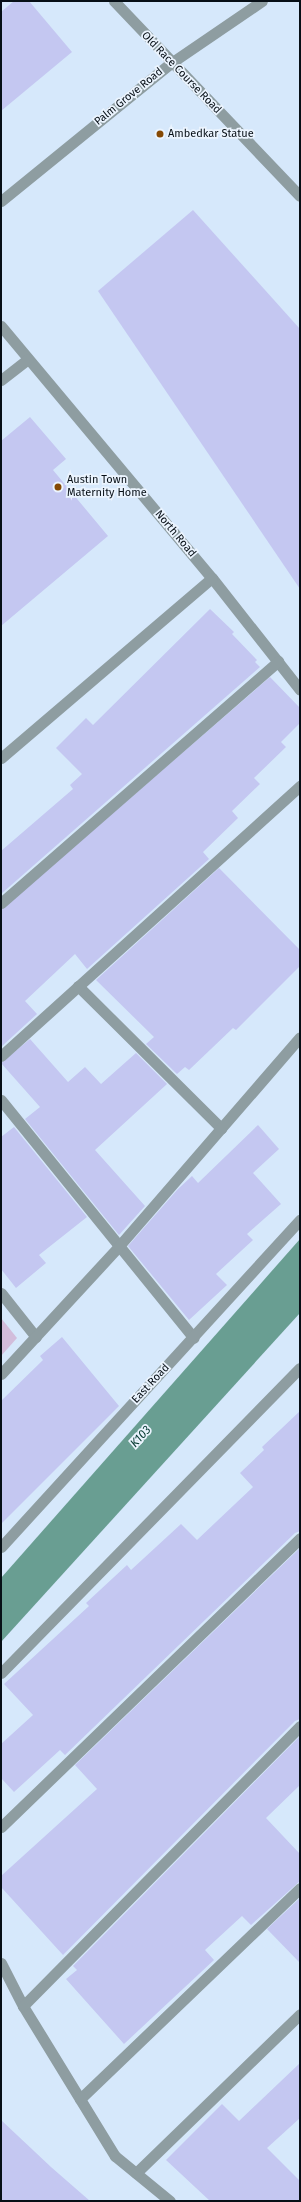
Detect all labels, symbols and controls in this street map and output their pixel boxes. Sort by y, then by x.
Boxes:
street label: Old Race Course Road [138,29,224,117]
street label: Palm Grove Road [92,65,166,129]
place label: Ambedkar Statue [168,127,254,141]
marker: Ambedkar Statue [155,129,165,139]
place label: Austin Town Maternity Home [67,474,147,500]
marker: Austin Town Maternity Home [52,481,64,493]
street label: North Road [152,508,198,560]
street label: East Road [129,1362,173,1406]
water label: K103 [128,1423,154,1451]

